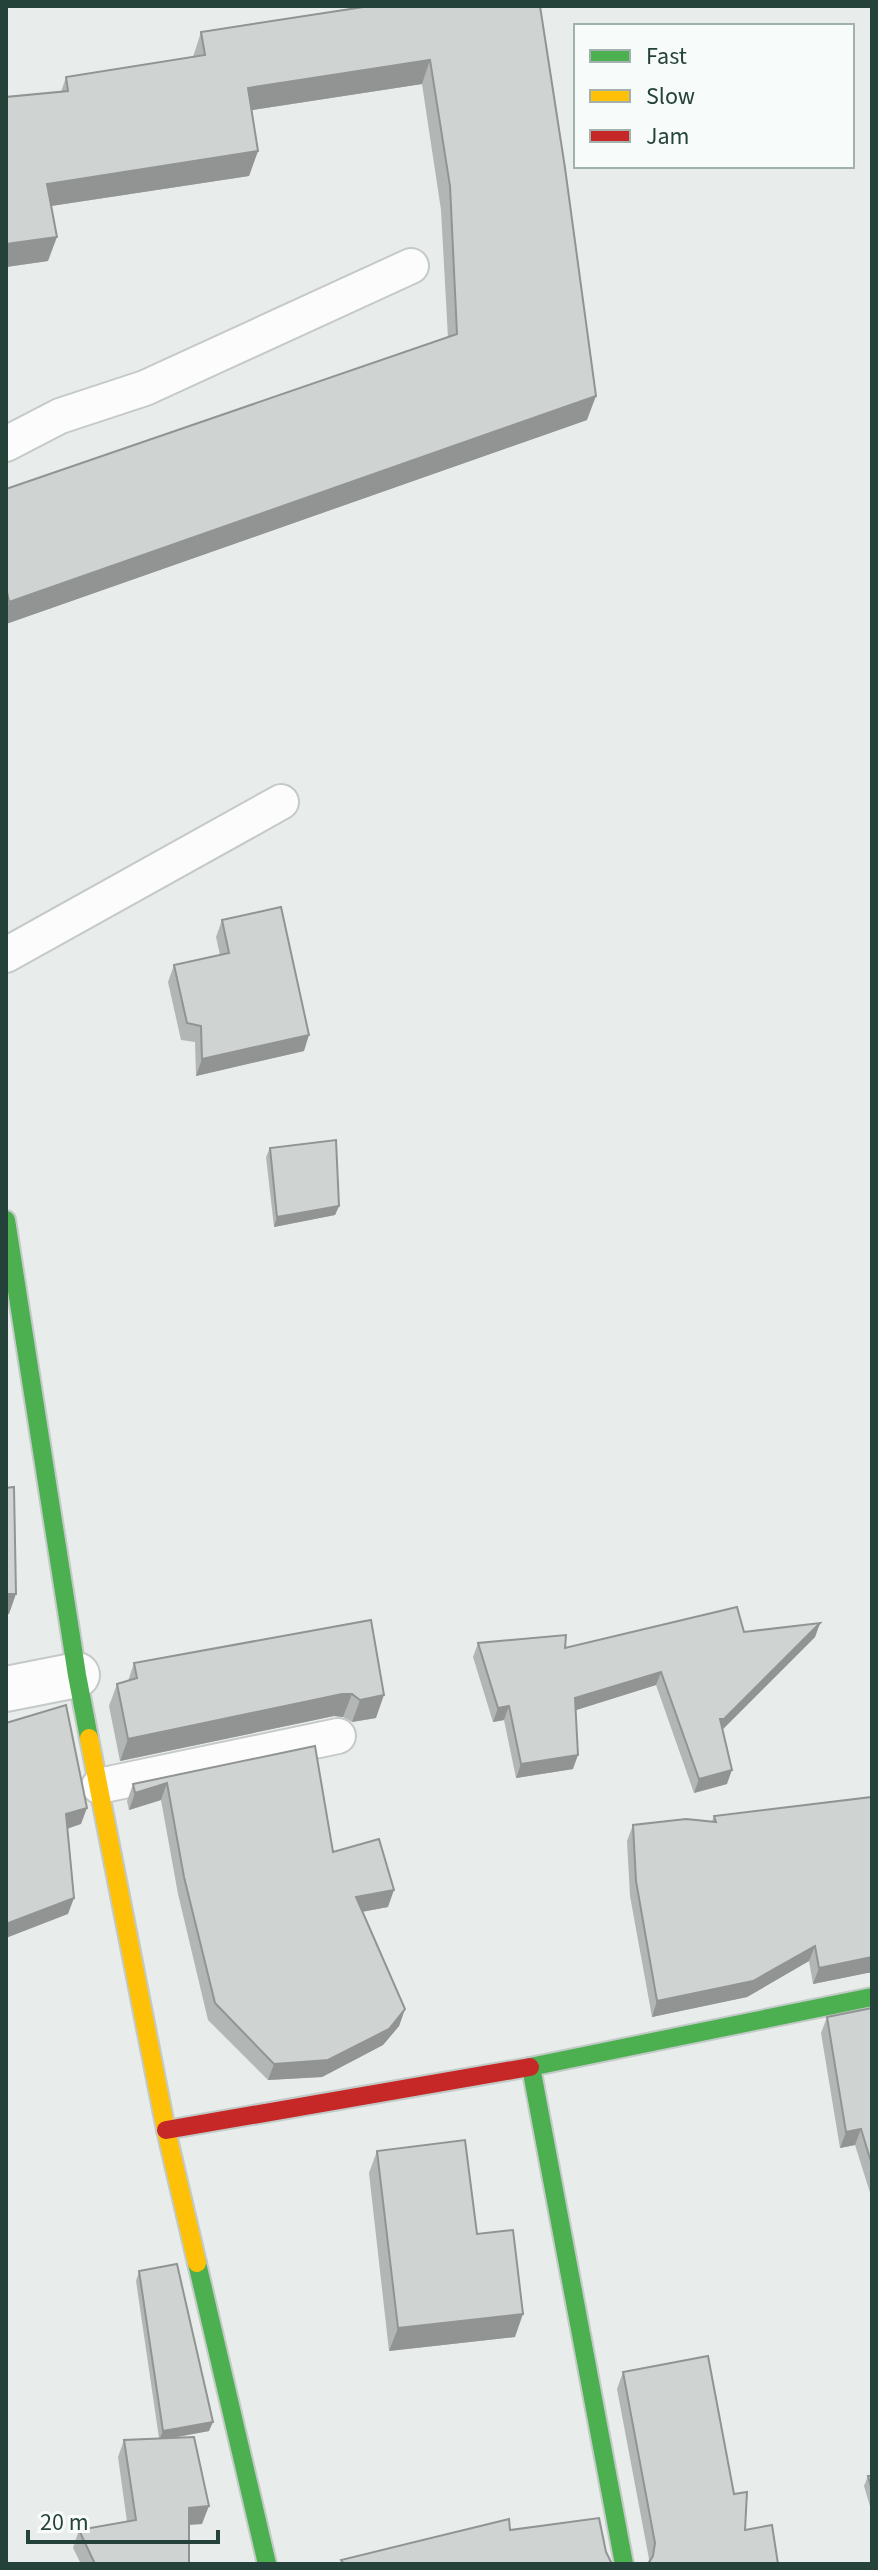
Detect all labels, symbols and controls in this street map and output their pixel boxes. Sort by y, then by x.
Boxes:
legend [574,24,854,168]
text: Fast [646,39,687,74]
text: Slow [646,79,695,114]
text: Jam [646,119,690,154]
scale bar [28,2494,218,2544]
text: 20 m [40,2505,89,2540]

